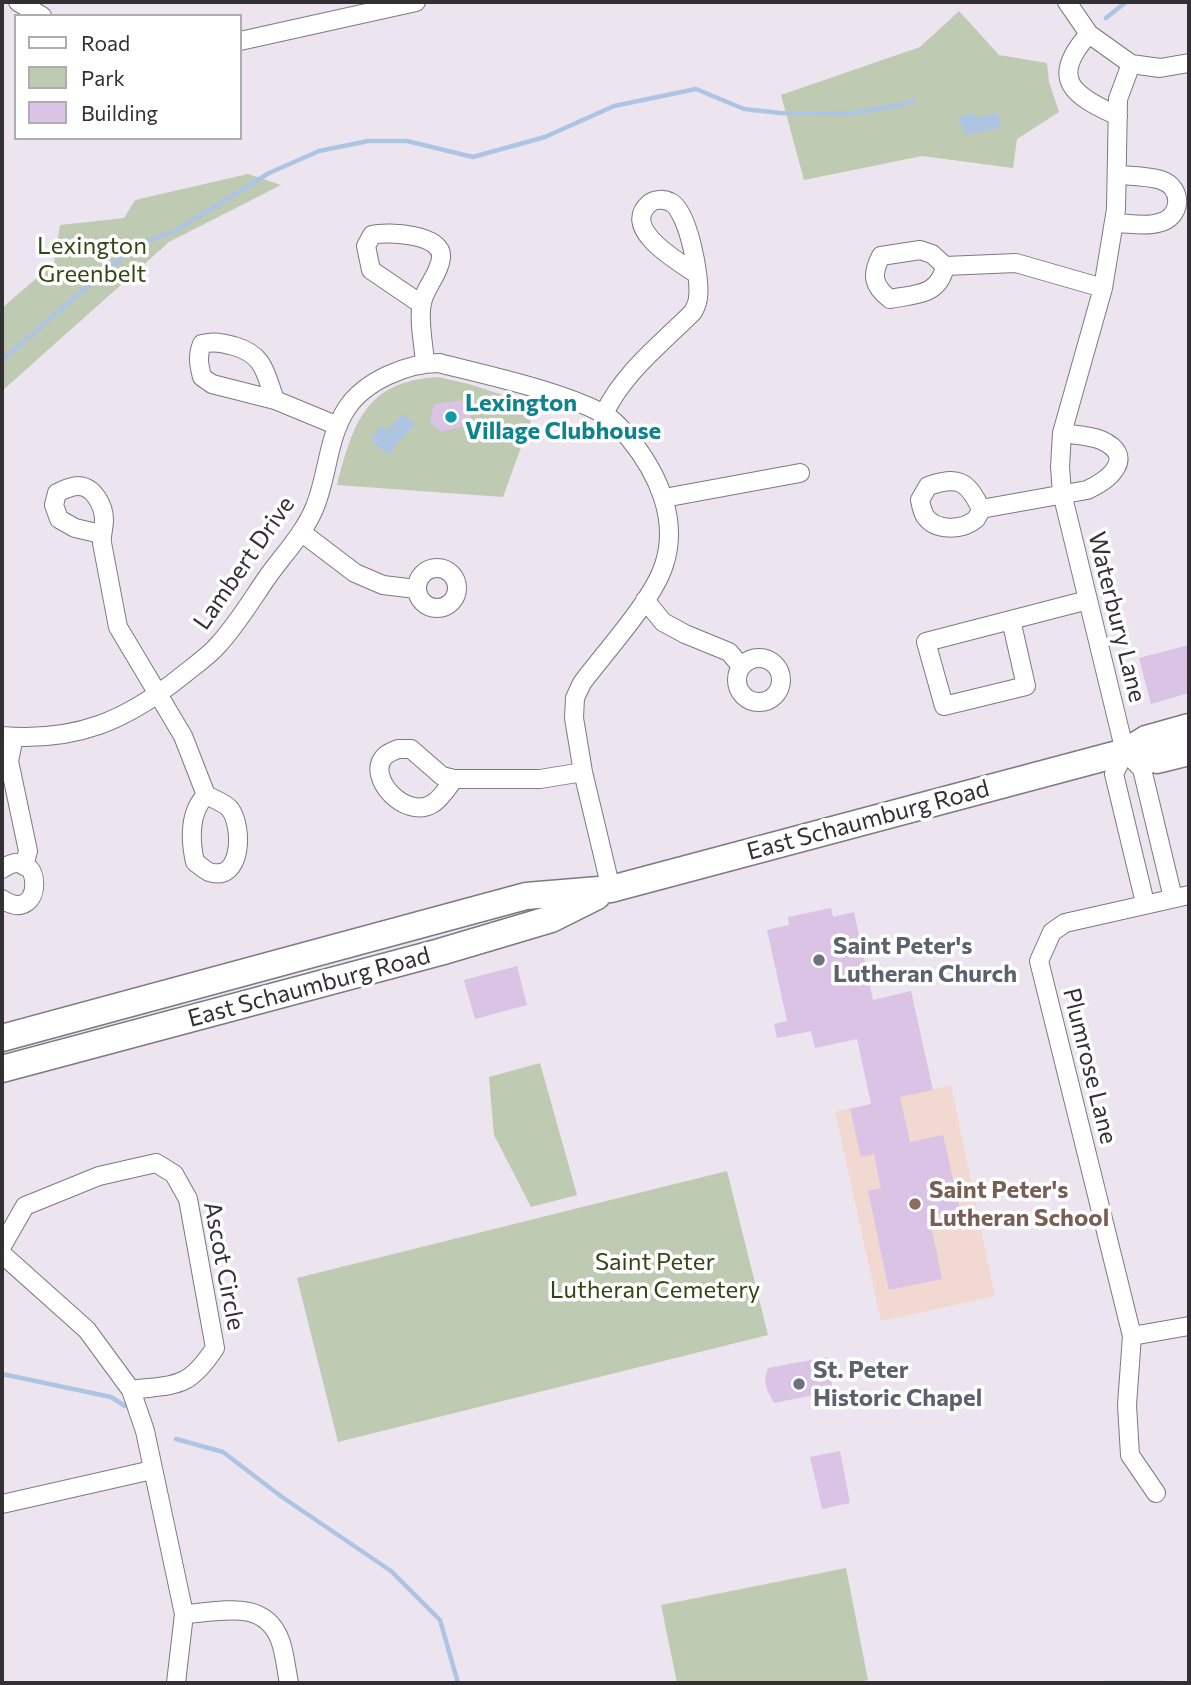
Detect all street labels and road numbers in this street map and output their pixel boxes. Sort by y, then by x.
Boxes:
street label: Lambert Drive [187,491,301,635]
street label: Waterbury Lane [1082,529,1152,705]
street label: East Schaumburg Road [744,774,992,866]
street label: East Schaumburg Road [185,941,433,1033]
street label: Plumrose Lane [1057,985,1123,1147]
street label: Ascot Circle [197,1199,251,1333]

